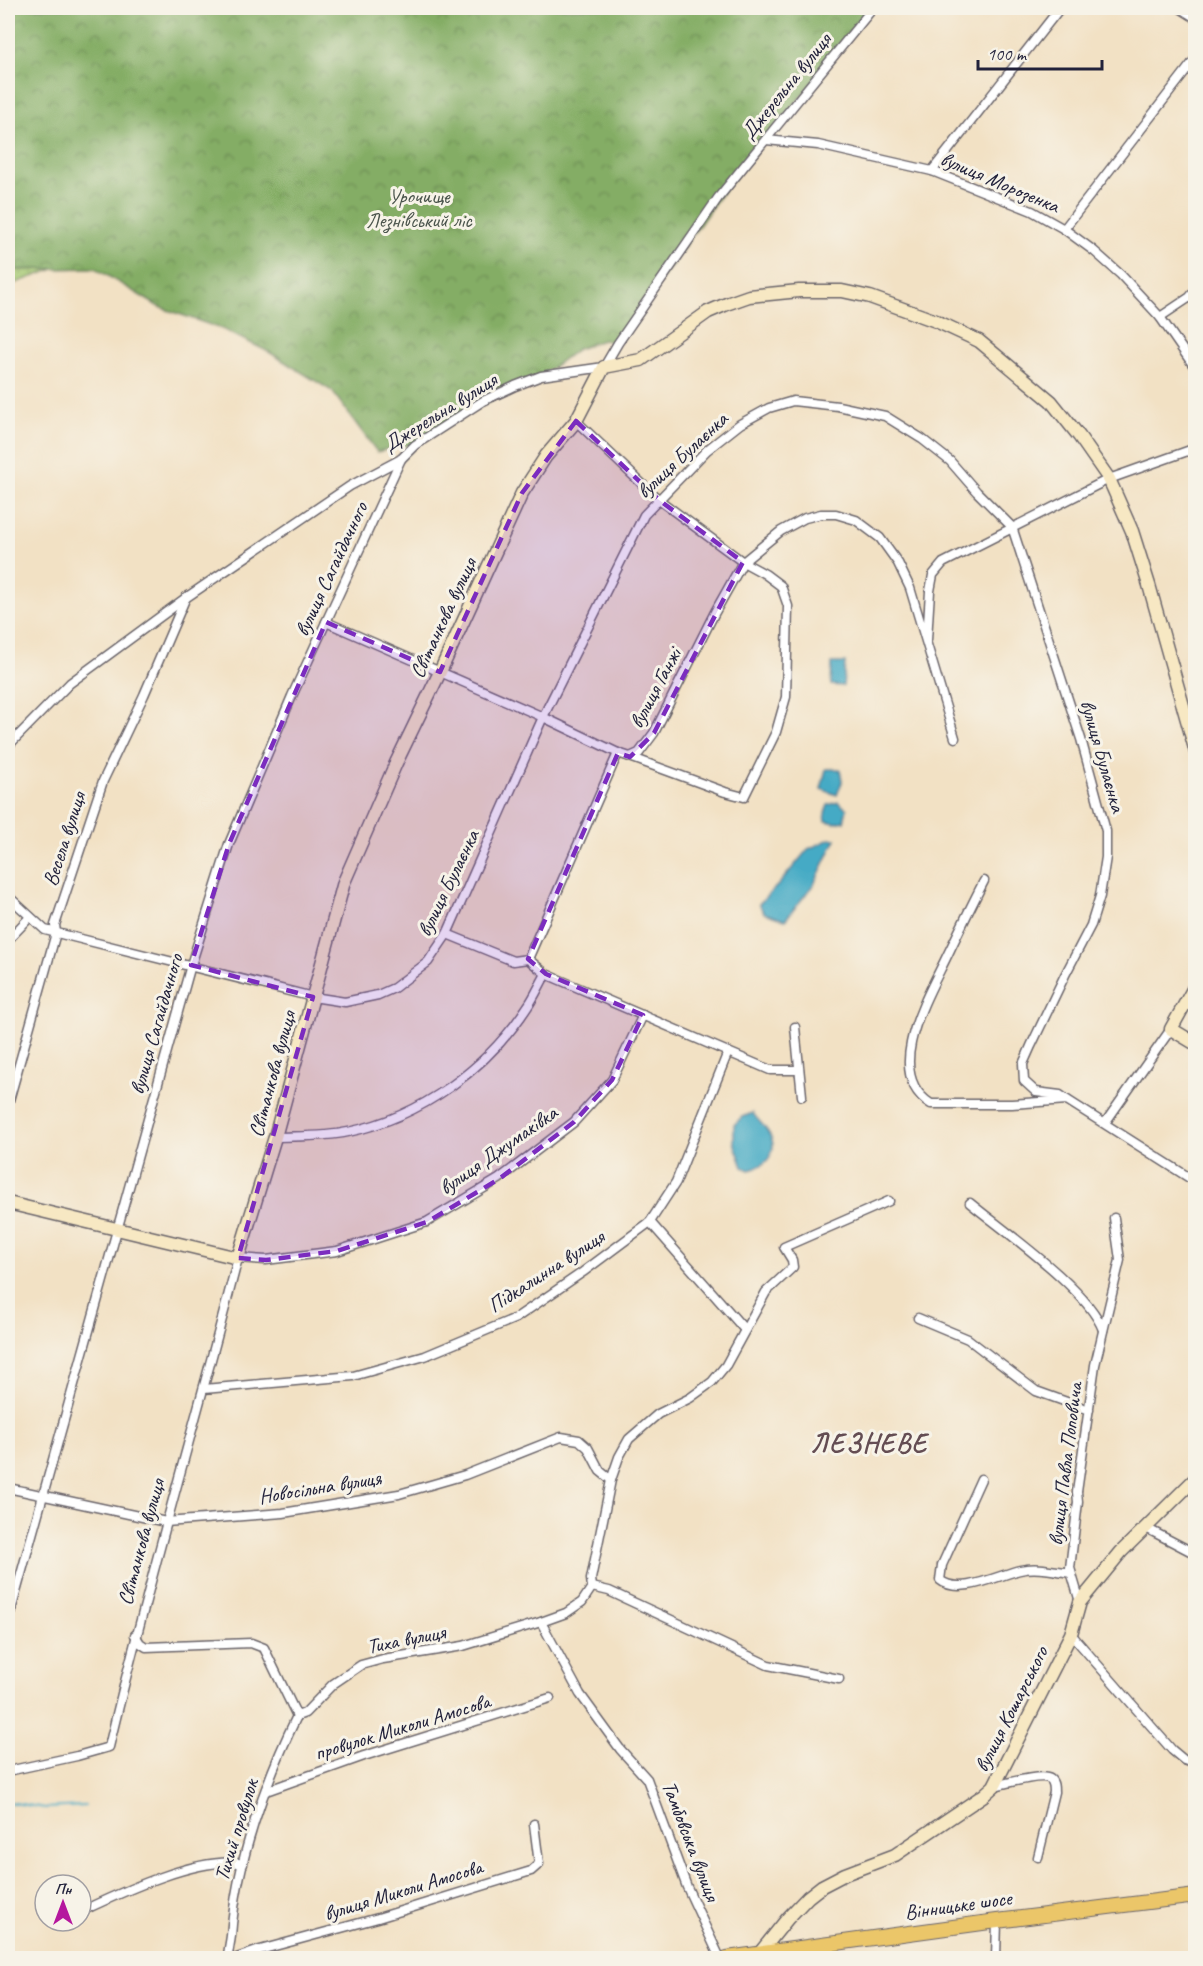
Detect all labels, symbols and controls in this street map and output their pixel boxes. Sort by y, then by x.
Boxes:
street label: Джерельна вулиця [735,26,838,144]
scale bar [978,33,1102,71]
text: 100 m [987,43,1028,65]
street label: вулиця Морозенка [937,145,1065,219]
park label: Урочище Лезнівський ліс [366,183,473,234]
street label: Джерельна вулиця [378,366,503,457]
street label: вулиця Булаєнка [631,405,734,504]
street label: вулиця Сагайдачного [289,496,374,640]
street label: Світанкова вулиця [404,552,483,682]
street label: вулиця Ганжі [623,641,688,733]
street label: вулиця Булаєнка [1075,697,1132,817]
street label: Весела вулиця [37,787,92,889]
street label: вулиця Булаєнка [411,824,486,941]
street label: вулиця Сагайдачного [124,949,189,1097]
street label: Світанкова вулиця [243,1006,302,1140]
street label: вулиця Джумаківка [434,1099,564,1200]
street label: Підкалинна вулиця [483,1223,611,1318]
street label: вулиця Павла Поповича [1042,1379,1088,1547]
district label: ЛЕЗНЕВЕ [810,1426,930,1460]
street label: Новосільна вулиця [257,1464,384,1510]
street label: Світанкова вулиця [112,1474,171,1608]
street label: Тиха вулиця [365,1618,449,1659]
street label: вулиця Кошарського [968,1640,1054,1776]
street label: провулок Миколи Амосова [311,1687,495,1766]
street label: Тихий провулок [208,1774,264,1884]
street label: Тамбовська вулиця [656,1777,726,1906]
street label: вулиця Миколи Амосова [321,1853,488,1926]
north arrow [33,1873,93,1933]
text: Пн [55,1879,72,1899]
street label: Вінницьке шосе [903,1884,1015,1925]

